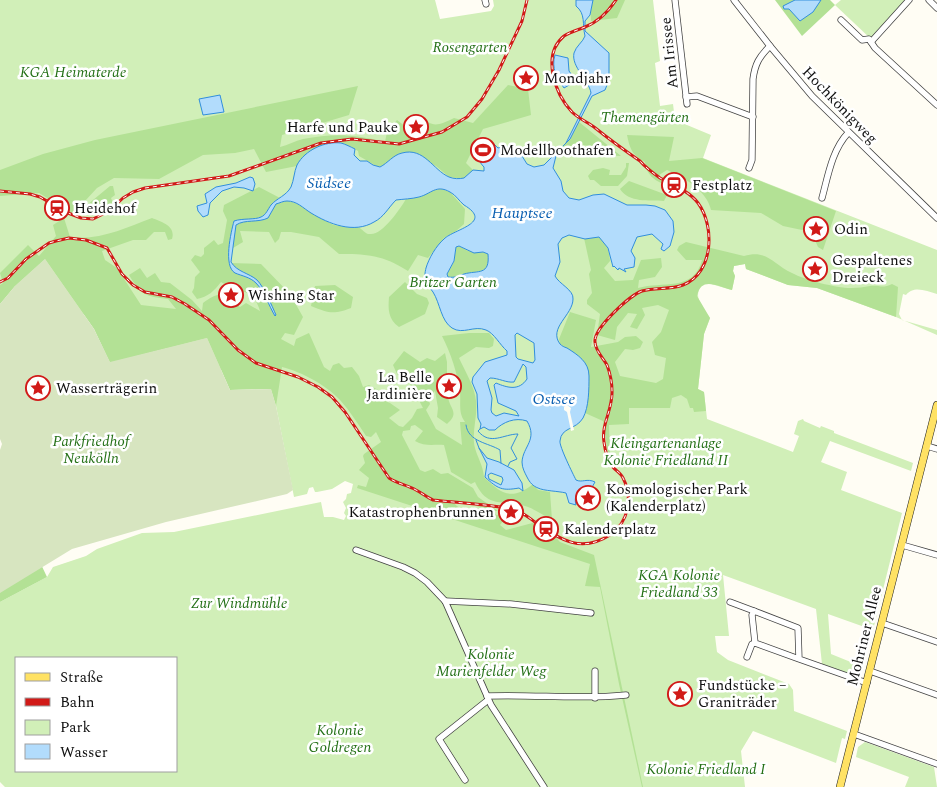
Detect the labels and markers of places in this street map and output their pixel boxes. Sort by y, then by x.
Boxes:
place icon: Mondjahr [513,65,539,91]
place label: Mondjahr [544,67,610,90]
place icon: Harfe und Pauke [403,114,429,140]
place label: Harfe und Pauke [287,116,398,139]
sports icon: Modellboothafen [470,137,496,163]
place label: Modellboothafen [500,139,614,162]
station icon: Festplatz [661,172,687,198]
place label: Festplatz [692,174,753,197]
station icon: Heidehof [44,195,70,221]
place label: Heidehof [74,197,138,220]
place icon: Odin [803,216,829,242]
place label: Odin [834,218,868,241]
place label: Gespaltenes Dreieck [832,249,913,289]
place icon: Gespaltenes Dreieck [802,256,828,282]
place icon: Wishing Star [218,282,244,308]
place label: Wishing Star [248,284,334,307]
place label: La Belle Jardinière [366,366,432,406]
place icon: La Belle Jardinière [436,373,462,399]
place icon: Wasserträgerin [25,375,51,401]
place label: Wasserträgerin [56,377,158,400]
place label: Kosmologischer Park (Kalenderplatz) [606,478,748,518]
place icon: Kosmologischer Park (Kalenderplatz) [575,485,601,511]
place icon: Katastrophenbrunnen [498,499,524,525]
place label: Katastrophenbrunnen [348,501,494,524]
station icon: Kalenderplatz [533,516,559,542]
place label: Kalenderplatz [564,518,657,541]
place label: Fundstücke – Graniträder [698,674,786,714]
place icon: Fundstücke – Graniträder [667,681,693,707]

